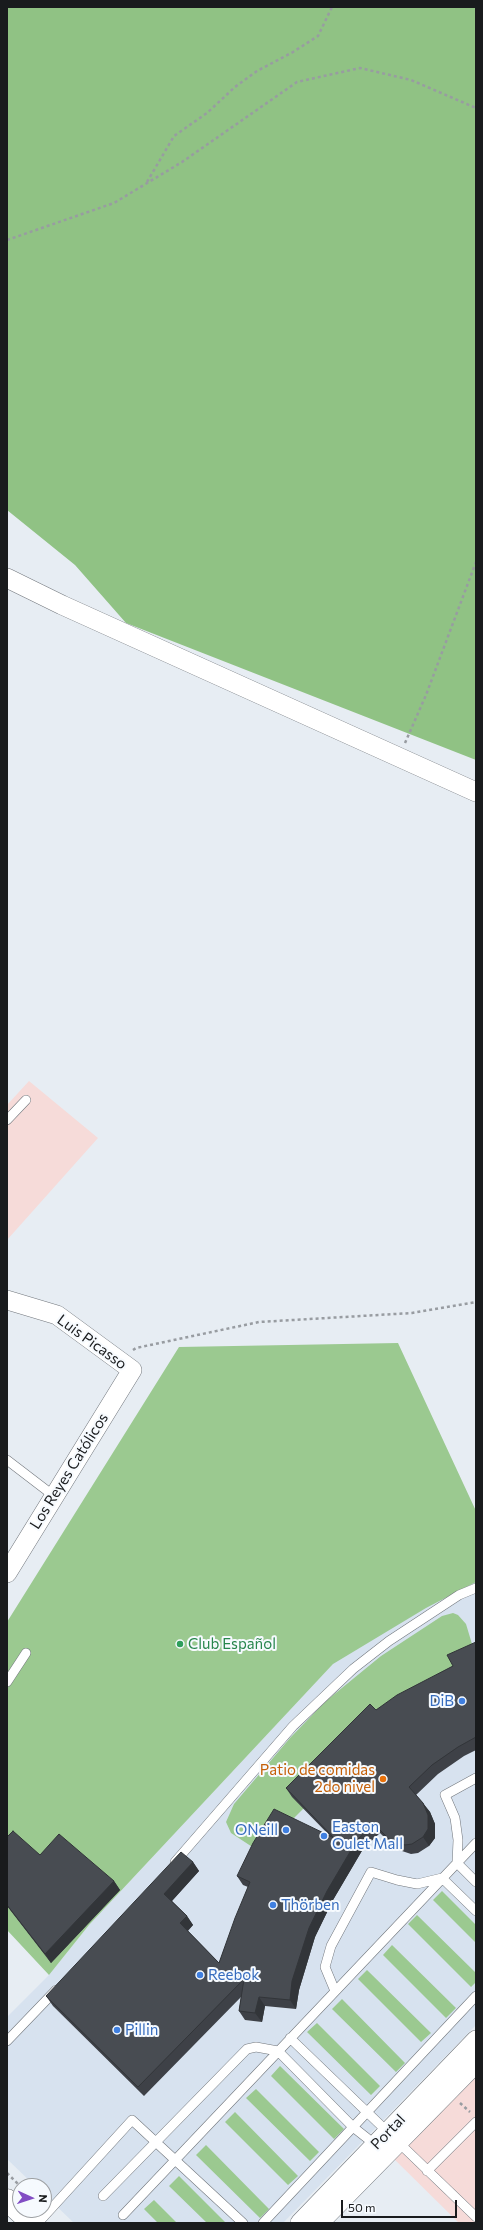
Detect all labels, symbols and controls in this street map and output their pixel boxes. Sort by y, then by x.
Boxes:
street label: Luis Picasso [54,1311,130,1373]
street label: Los Reyes Católicos [26,1410,112,1532]
place label: Club Español [188,1635,276,1653]
marker: Club Español [175,1639,185,1649]
place label: DiB [429,1692,454,1710]
marker: DiB [457,1696,467,1706]
place label: Patio de comidas 2do nivel [260,1761,375,1796]
marker: Patio de comidas 2do nivel [378,1774,388,1784]
place label: Easton Oulet Mall [332,1818,403,1853]
place label: ONeill [235,1821,278,1839]
marker: ONeill [281,1825,291,1835]
marker: Easton Oulet Mall [319,1831,329,1841]
place label: Thörben [281,1896,340,1914]
marker: Thörben [268,1900,278,1910]
place label: Reebok [208,1966,259,1984]
marker: Reebok [195,1970,205,1980]
place label: Pillin [125,2021,158,2039]
marker: Pillin [112,2025,122,2035]
street label: Portal [367,2111,409,2153]
north arrow [12,2178,52,2218]
scale bar [343,2192,459,2218]
text: N [37,2194,50,2203]
text: 50 m [348,2200,376,2214]

